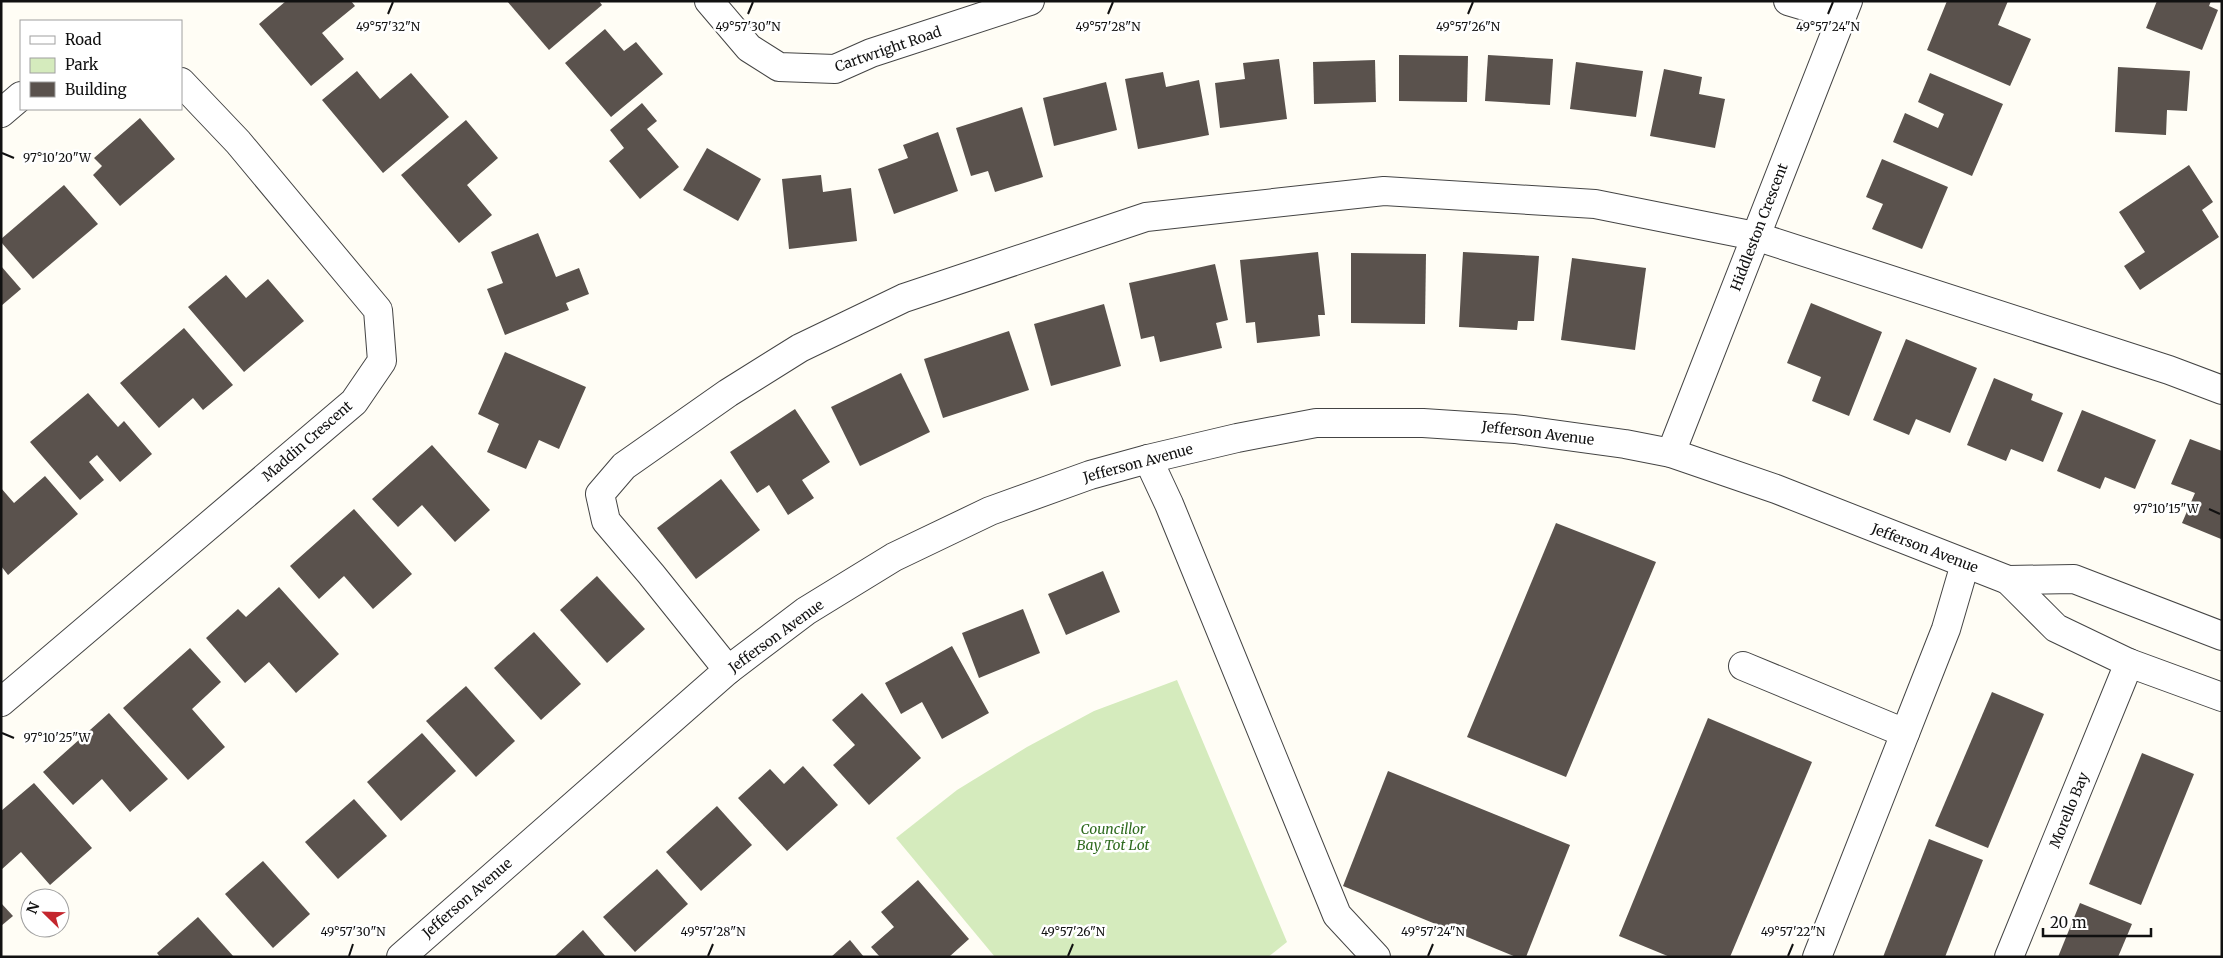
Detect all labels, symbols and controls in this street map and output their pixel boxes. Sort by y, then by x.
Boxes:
text: 49°57'32"N [356,19,421,34]
text: 49°57'30"N [715,19,781,34]
text: 49°57'28"N [1076,19,1141,34]
text: 49°57'26"N [1436,19,1501,34]
text: 49°57'24"N [1796,19,1861,34]
legend [20,20,182,110]
street label: Cartwright Road [832,22,944,76]
text: Road [65,30,101,49]
text: Park [65,55,99,74]
text: Building [65,80,127,99]
text: 97°10'20"W [23,150,92,165]
street label: Hiddleston Crescent [1726,160,1792,293]
street label: Maddin Crescent [258,397,356,485]
street label: Jefferson Avenue [1480,417,1595,449]
street label: Jefferson Avenue [1080,440,1195,487]
text: 97°10'15"W [2133,501,2200,516]
street label: Jefferson Avenue [1868,519,1981,577]
street label: Jefferson Avenue [724,596,827,677]
text: 97°10'25"W [24,730,92,745]
street label: Morello Bay [2046,769,2093,851]
park label: Councillor Bay Tot Lot [1077,820,1150,854]
street label: Jefferson Avenue [418,854,516,942]
north arrow [20,888,70,938]
text: N [23,899,43,917]
scale bar [2043,906,2150,938]
text: 20 m [2050,913,2087,932]
text: 49°57'30"N [320,924,386,939]
text: 49°57'28"N [681,924,746,939]
text: 49°57'26"N [1041,924,1106,939]
text: 49°57'24"N [1401,924,1466,939]
text: 49°57'22"N [1761,924,1826,939]

